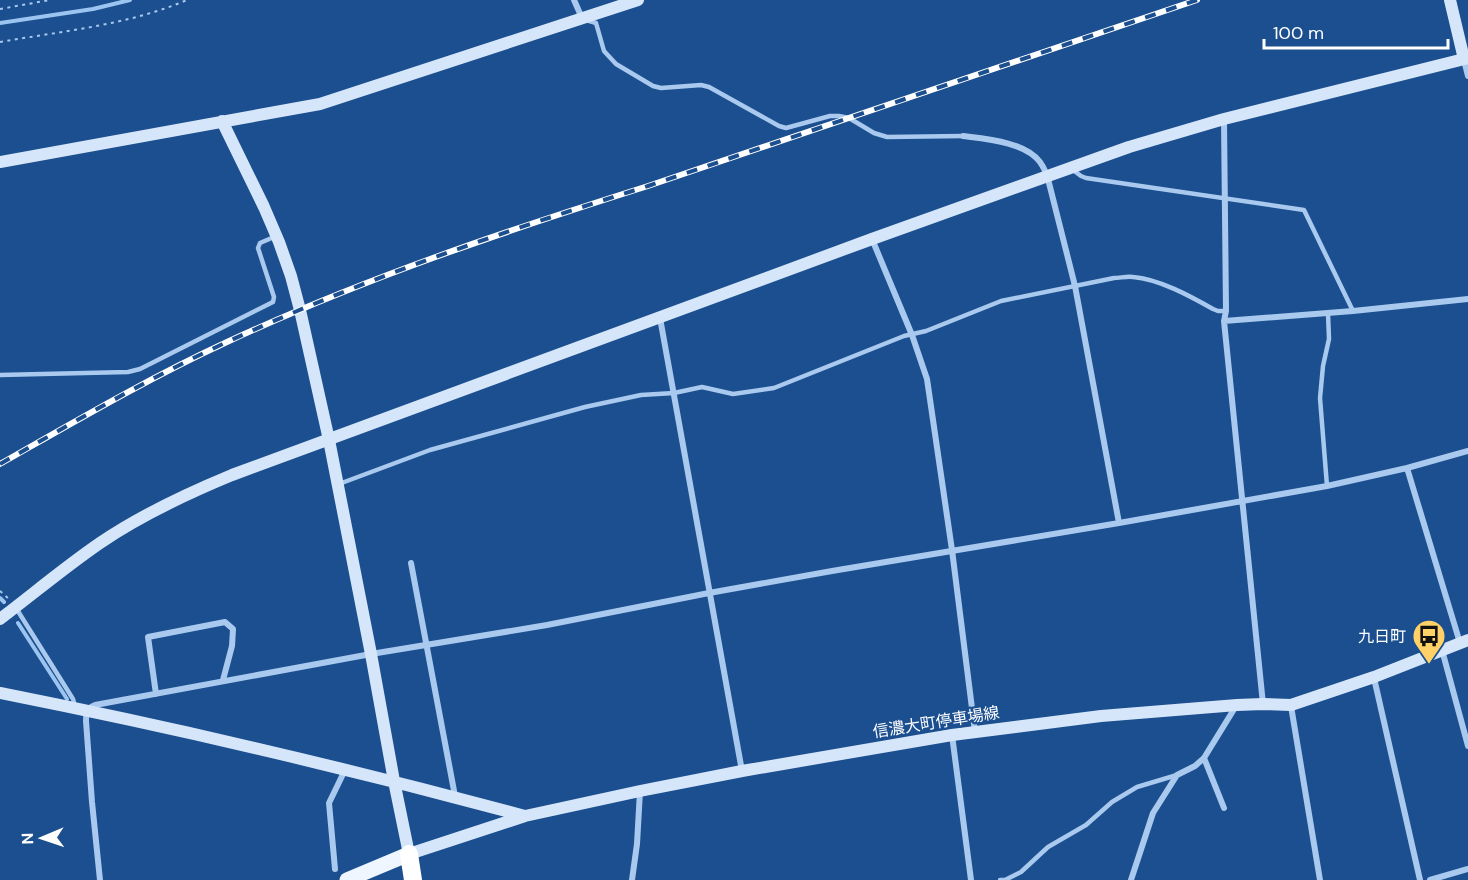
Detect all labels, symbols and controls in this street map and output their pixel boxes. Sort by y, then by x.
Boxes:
scale bar [1264,12,1448,50]
text: 100 m [1273,21,1324,45]
bus stop icon: 九日町 [1411,618,1447,665]
place label: 九日町 [1358,626,1406,647]
street label: 信濃大町停車場線 [871,702,1001,742]
north arrow [12,808,72,868]
text: N [17,832,38,845]

